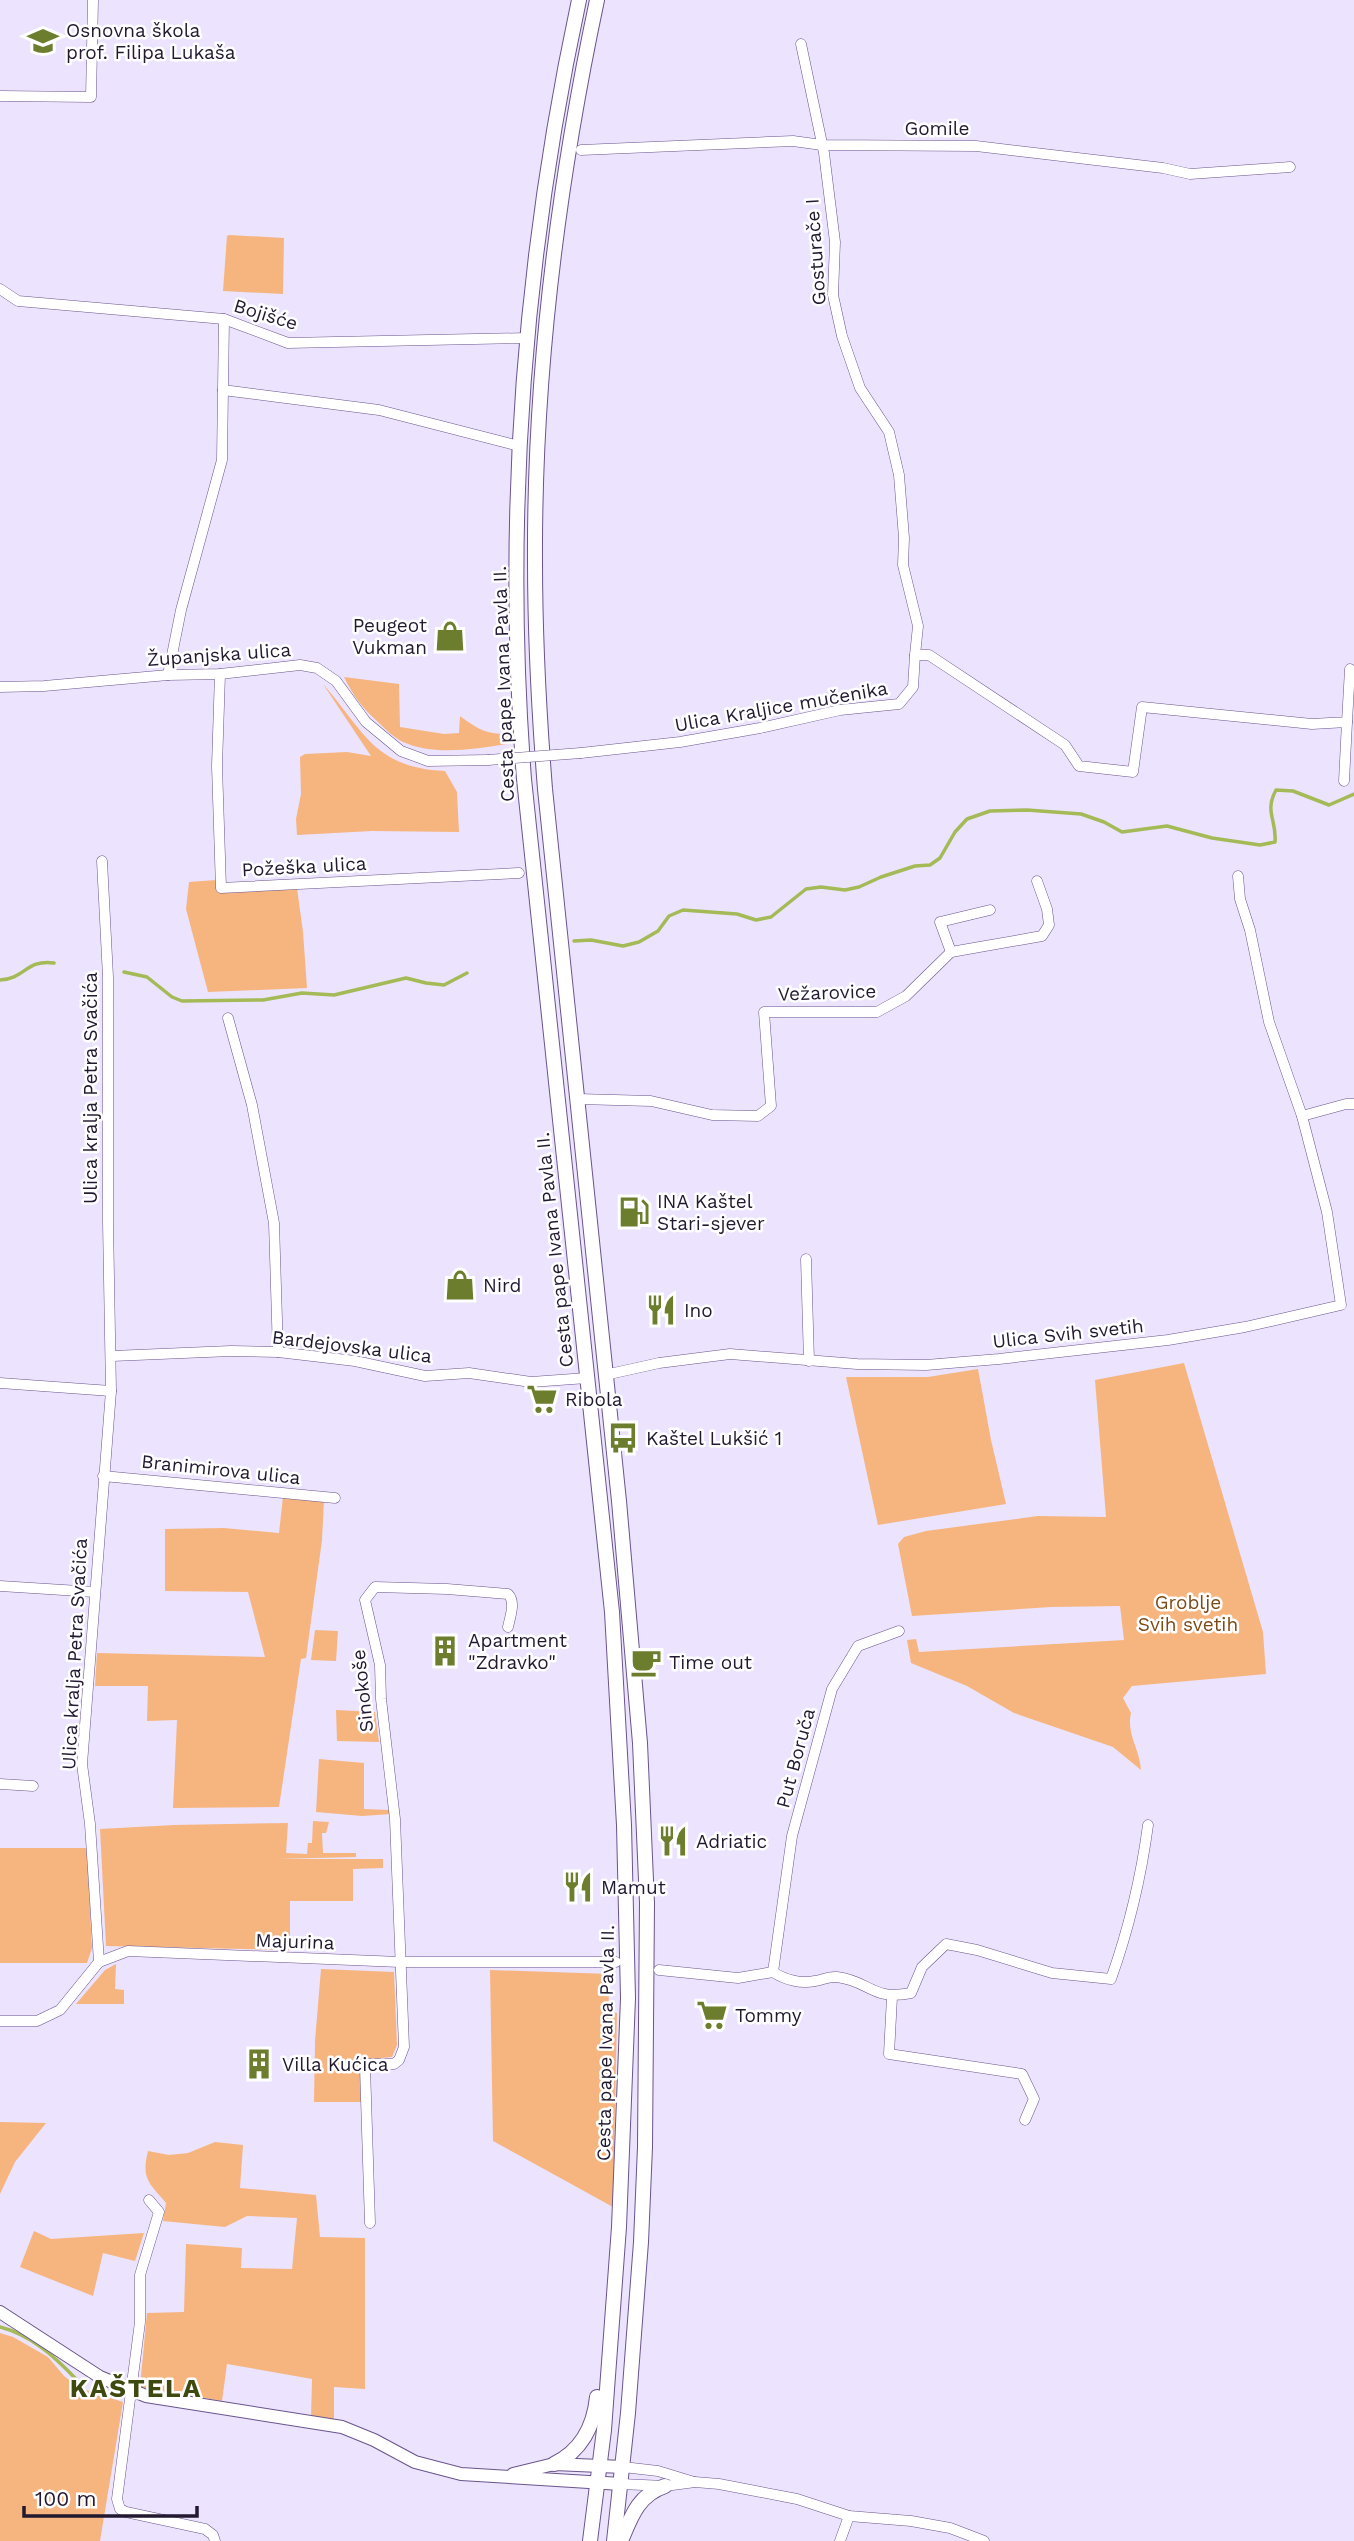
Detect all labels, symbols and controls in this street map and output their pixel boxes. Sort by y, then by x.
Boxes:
place label: Osnovna škola prof. Filipa Lukaša [66,19,236,64]
school or university icon: Osnovna škola prof. Filipa Lukaša [26,24,60,58]
street label: Gomile [904,117,970,140]
street label: Gosturače I [800,198,831,306]
street label: Bojišće [231,294,301,335]
street label: Cesta pape Ivana Pavla II. [488,566,519,802]
place label: Peugeot Vukman [352,614,427,659]
shop icon: Peugeot Vukman [433,619,467,653]
street label: Županjska ulica [146,638,292,671]
street label: Ulica Kraljice mučenika [673,676,890,737]
street label: Požeška ulica [241,852,367,881]
street label: Ulica kralja Petra Svačića [79,972,102,1204]
street label: Vežarovice [777,979,877,1006]
street label: Cesta pape Ivana Pavla II. [531,1131,578,1369]
place label: INA Kaštel Stari-sjever [657,1190,765,1235]
fuel station icon: INA Kaštel Stari-sjever [617,1195,651,1229]
shop icon: Nird [443,1268,477,1302]
place label: Nird [483,1274,521,1297]
restaurant icon: Ino [644,1293,678,1327]
place label: Ino [684,1299,713,1322]
street label: Ulica Svih svetih [991,1314,1145,1353]
street label: Bardejovska ulica [271,1325,433,1368]
supermarket icon: Ribola [525,1382,559,1416]
place label: Ribola [565,1388,623,1411]
bus stop icon: Kaštel Lukšić 1 [606,1421,640,1455]
place label: Kaštel Lukšić 1 [646,1427,782,1450]
street label: Branimirova ulica [140,1450,302,1489]
street label: Ulica kralja Petra Svačića [57,1537,92,1771]
park label: Groblje Svih svetih [1138,1591,1238,1636]
place label: Apartment "Zdravko" [468,1629,567,1674]
building icon: Apartment "Zdravko" [428,1634,462,1668]
cafe icon: Time out [629,1645,663,1679]
street label: Sinokoše [347,1648,378,1733]
place label: Time out [669,1651,752,1674]
street label: Put Boruča [771,1705,820,1811]
restaurant icon: Adriatic [656,1824,690,1858]
place label: Adriatic [696,1830,767,1853]
restaurant icon: Mamut [561,1870,595,1904]
place label: Mamut [601,1876,666,1899]
street label: Cesta pape Ivana Pavla II. [592,1925,619,2161]
street label: Majurina [255,1929,335,1954]
supermarket icon: Tommy [695,1998,729,2032]
place label: Tommy [735,2004,802,2027]
building icon: Villa Kućica [242,2047,276,2081]
place label: Villa Kućica [282,2053,389,2076]
district label: KAŠTELA [70,2373,202,2403]
scale bar [24,2474,198,2518]
text: 100 m [35,2486,97,2511]

